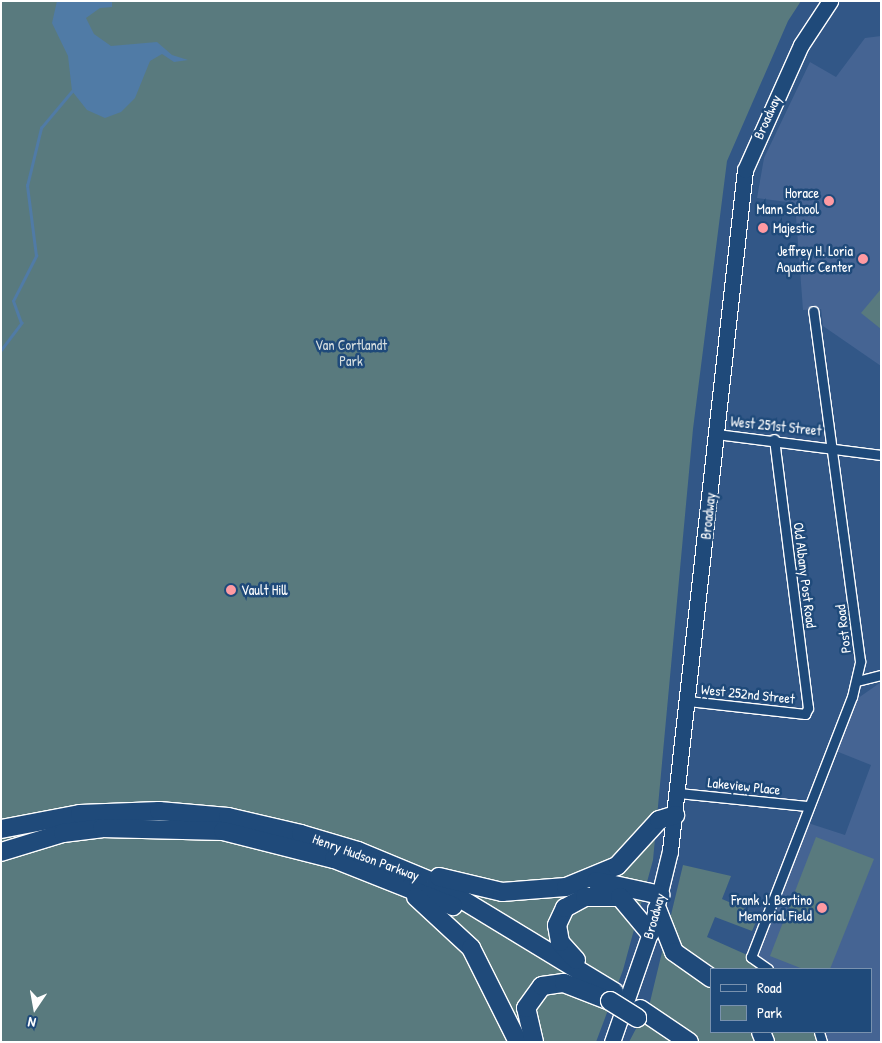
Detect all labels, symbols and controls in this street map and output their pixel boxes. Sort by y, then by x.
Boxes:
street label: Broadway [750,92,784,142]
place label: Horace Mann School [757,185,819,218]
marker: Horace Mann School [823,195,835,207]
place label: Majestic [773,220,814,236]
marker: Majestic [757,222,769,234]
place label: Jeffrey H. Loria Aquatic Center [777,243,853,276]
marker: Jeffrey H. Loria Aquatic Center [857,253,869,265]
park label: Van Cortlandt Park [315,337,387,370]
street label: West 251st Street [730,413,822,439]
street label: Broadway [697,492,719,540]
street label: Old Albany Post Road [790,521,820,629]
place label: Vault Hill [241,582,287,598]
marker: Vault Hill [225,584,237,596]
street label: Post Road [832,604,854,654]
street label: West 252nd Street [700,681,796,707]
street label: Lakeview Place [707,774,781,798]
street label: Henry Hudson Parkway [310,830,422,884]
street label: Broadway [639,891,669,941]
place label: Frank J. Bertino Memorial Field [731,892,812,924]
marker: Frank J. Bertino Memorial Field [816,902,828,914]
legend [710,968,872,1033]
text: Road [757,977,782,998]
north arrow [10,983,60,1033]
text: Park [757,1002,782,1023]
text: N [26,1013,37,1033]

